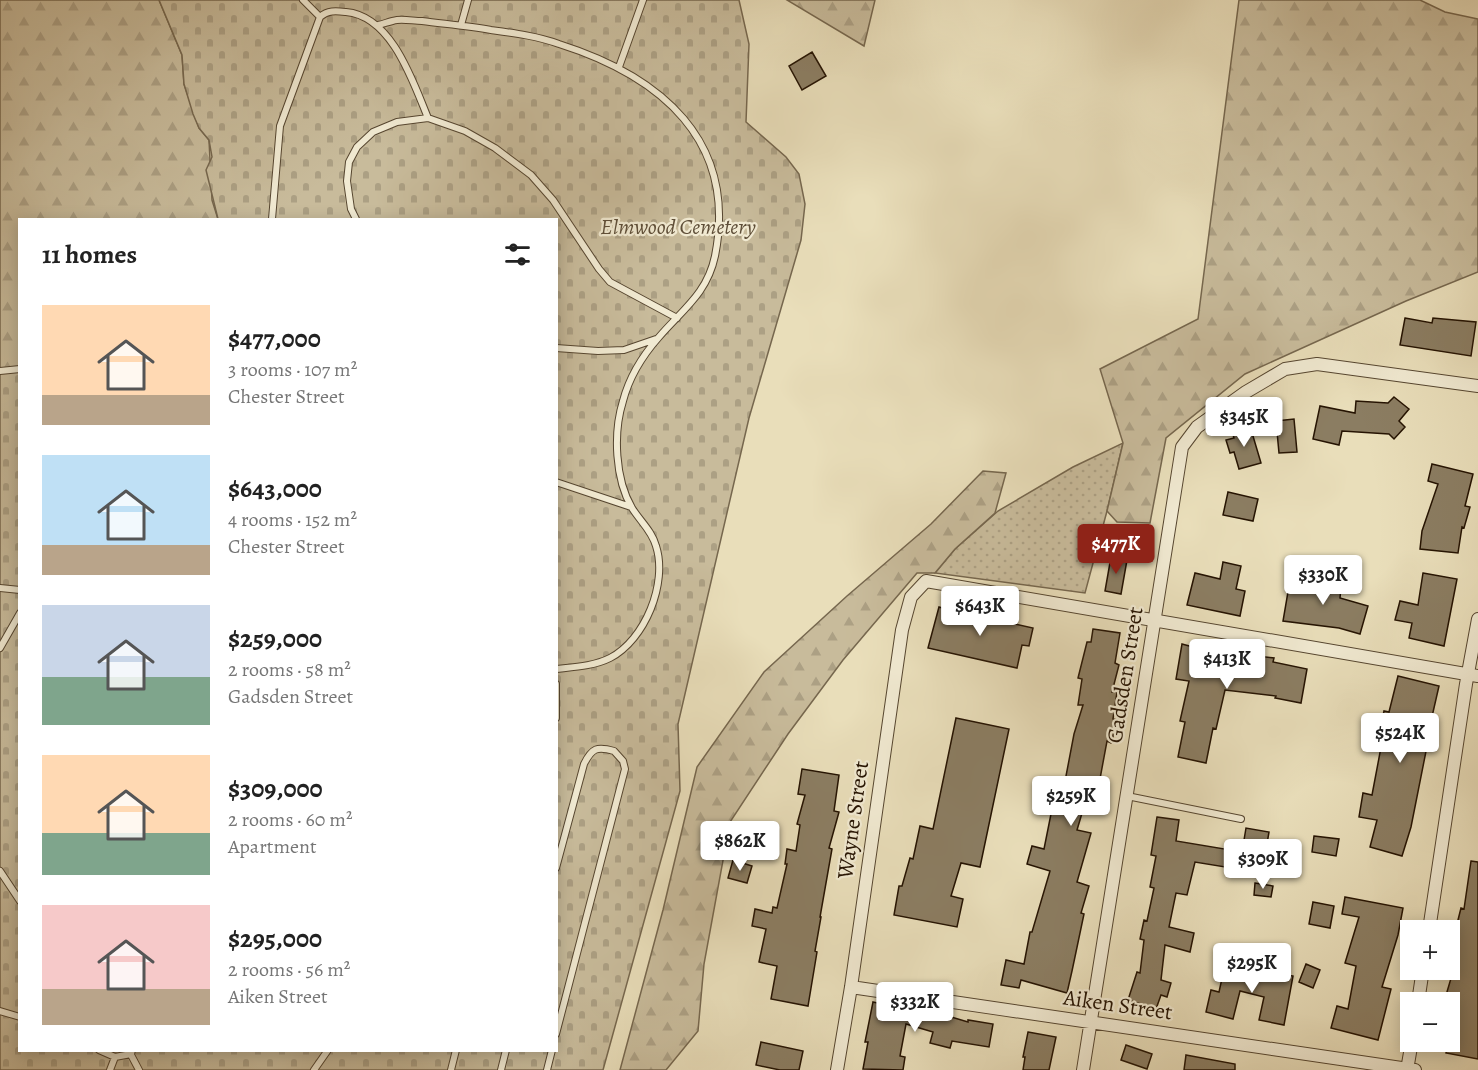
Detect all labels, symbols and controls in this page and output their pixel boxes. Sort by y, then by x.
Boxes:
park label: Elmwood Cemetery [600,212,756,242]
text: 11 homes [42,237,137,272]
icon: filters [501,238,534,271]
text: $477,000 [228,321,321,356]
icon: home [90,329,162,401]
text: 3 rooms · 107 m² [228,356,357,383]
text: Chester Street [228,383,345,410]
pin: $345K [1202,397,1286,448]
text: $345K [1220,403,1269,430]
text: $643,000 [228,471,322,506]
icon: home [90,479,162,551]
text: 4 rooms · 152 m² [228,506,357,533]
pin: $477K [1074,524,1158,575]
text: $477K [1092,530,1140,557]
text: Chester Street [228,533,345,560]
pin: $330K [1281,555,1365,606]
text: $330K [1298,561,1348,588]
pin: $643K [938,586,1022,637]
text: $643K [955,592,1005,619]
street label: Gadsden Street [1099,605,1151,745]
text: $259,000 [228,621,322,656]
icon: home [90,629,162,701]
pin: $413K [1185,639,1269,690]
text: $413K [1203,645,1251,672]
text: 2 rooms · 58 m² [228,656,351,683]
text: Gadsden Street [228,683,353,710]
pin: $524K [1358,713,1442,764]
text: $524K [1375,719,1425,746]
street label: Wayne Street [830,759,876,882]
text: $309,000 [228,771,323,806]
pin: $259K [1029,776,1113,827]
icon: home [90,779,162,851]
text: $259K [1046,782,1096,809]
text: 2 rooms · 60 m² [228,806,352,833]
pin: $862K [698,821,782,872]
text: $862K [714,827,766,854]
text: Apartment [228,833,317,860]
pin: $309K [1221,839,1305,890]
text: $309K [1238,845,1288,872]
map controls [1400,920,1460,1052]
button: + [1400,920,1460,980]
text: $295,000 [228,921,322,956]
icon: home [90,929,162,1001]
pin: $295K [1210,943,1294,994]
text: $295K [1227,949,1277,976]
text: 2 rooms · 56 m² [228,956,350,983]
pin: $332K [873,982,957,1033]
street label: Aiken Street [1061,982,1174,1027]
text: Aiken Street [228,983,328,1010]
text: $332K [890,988,940,1015]
button: − [1400,992,1460,1052]

